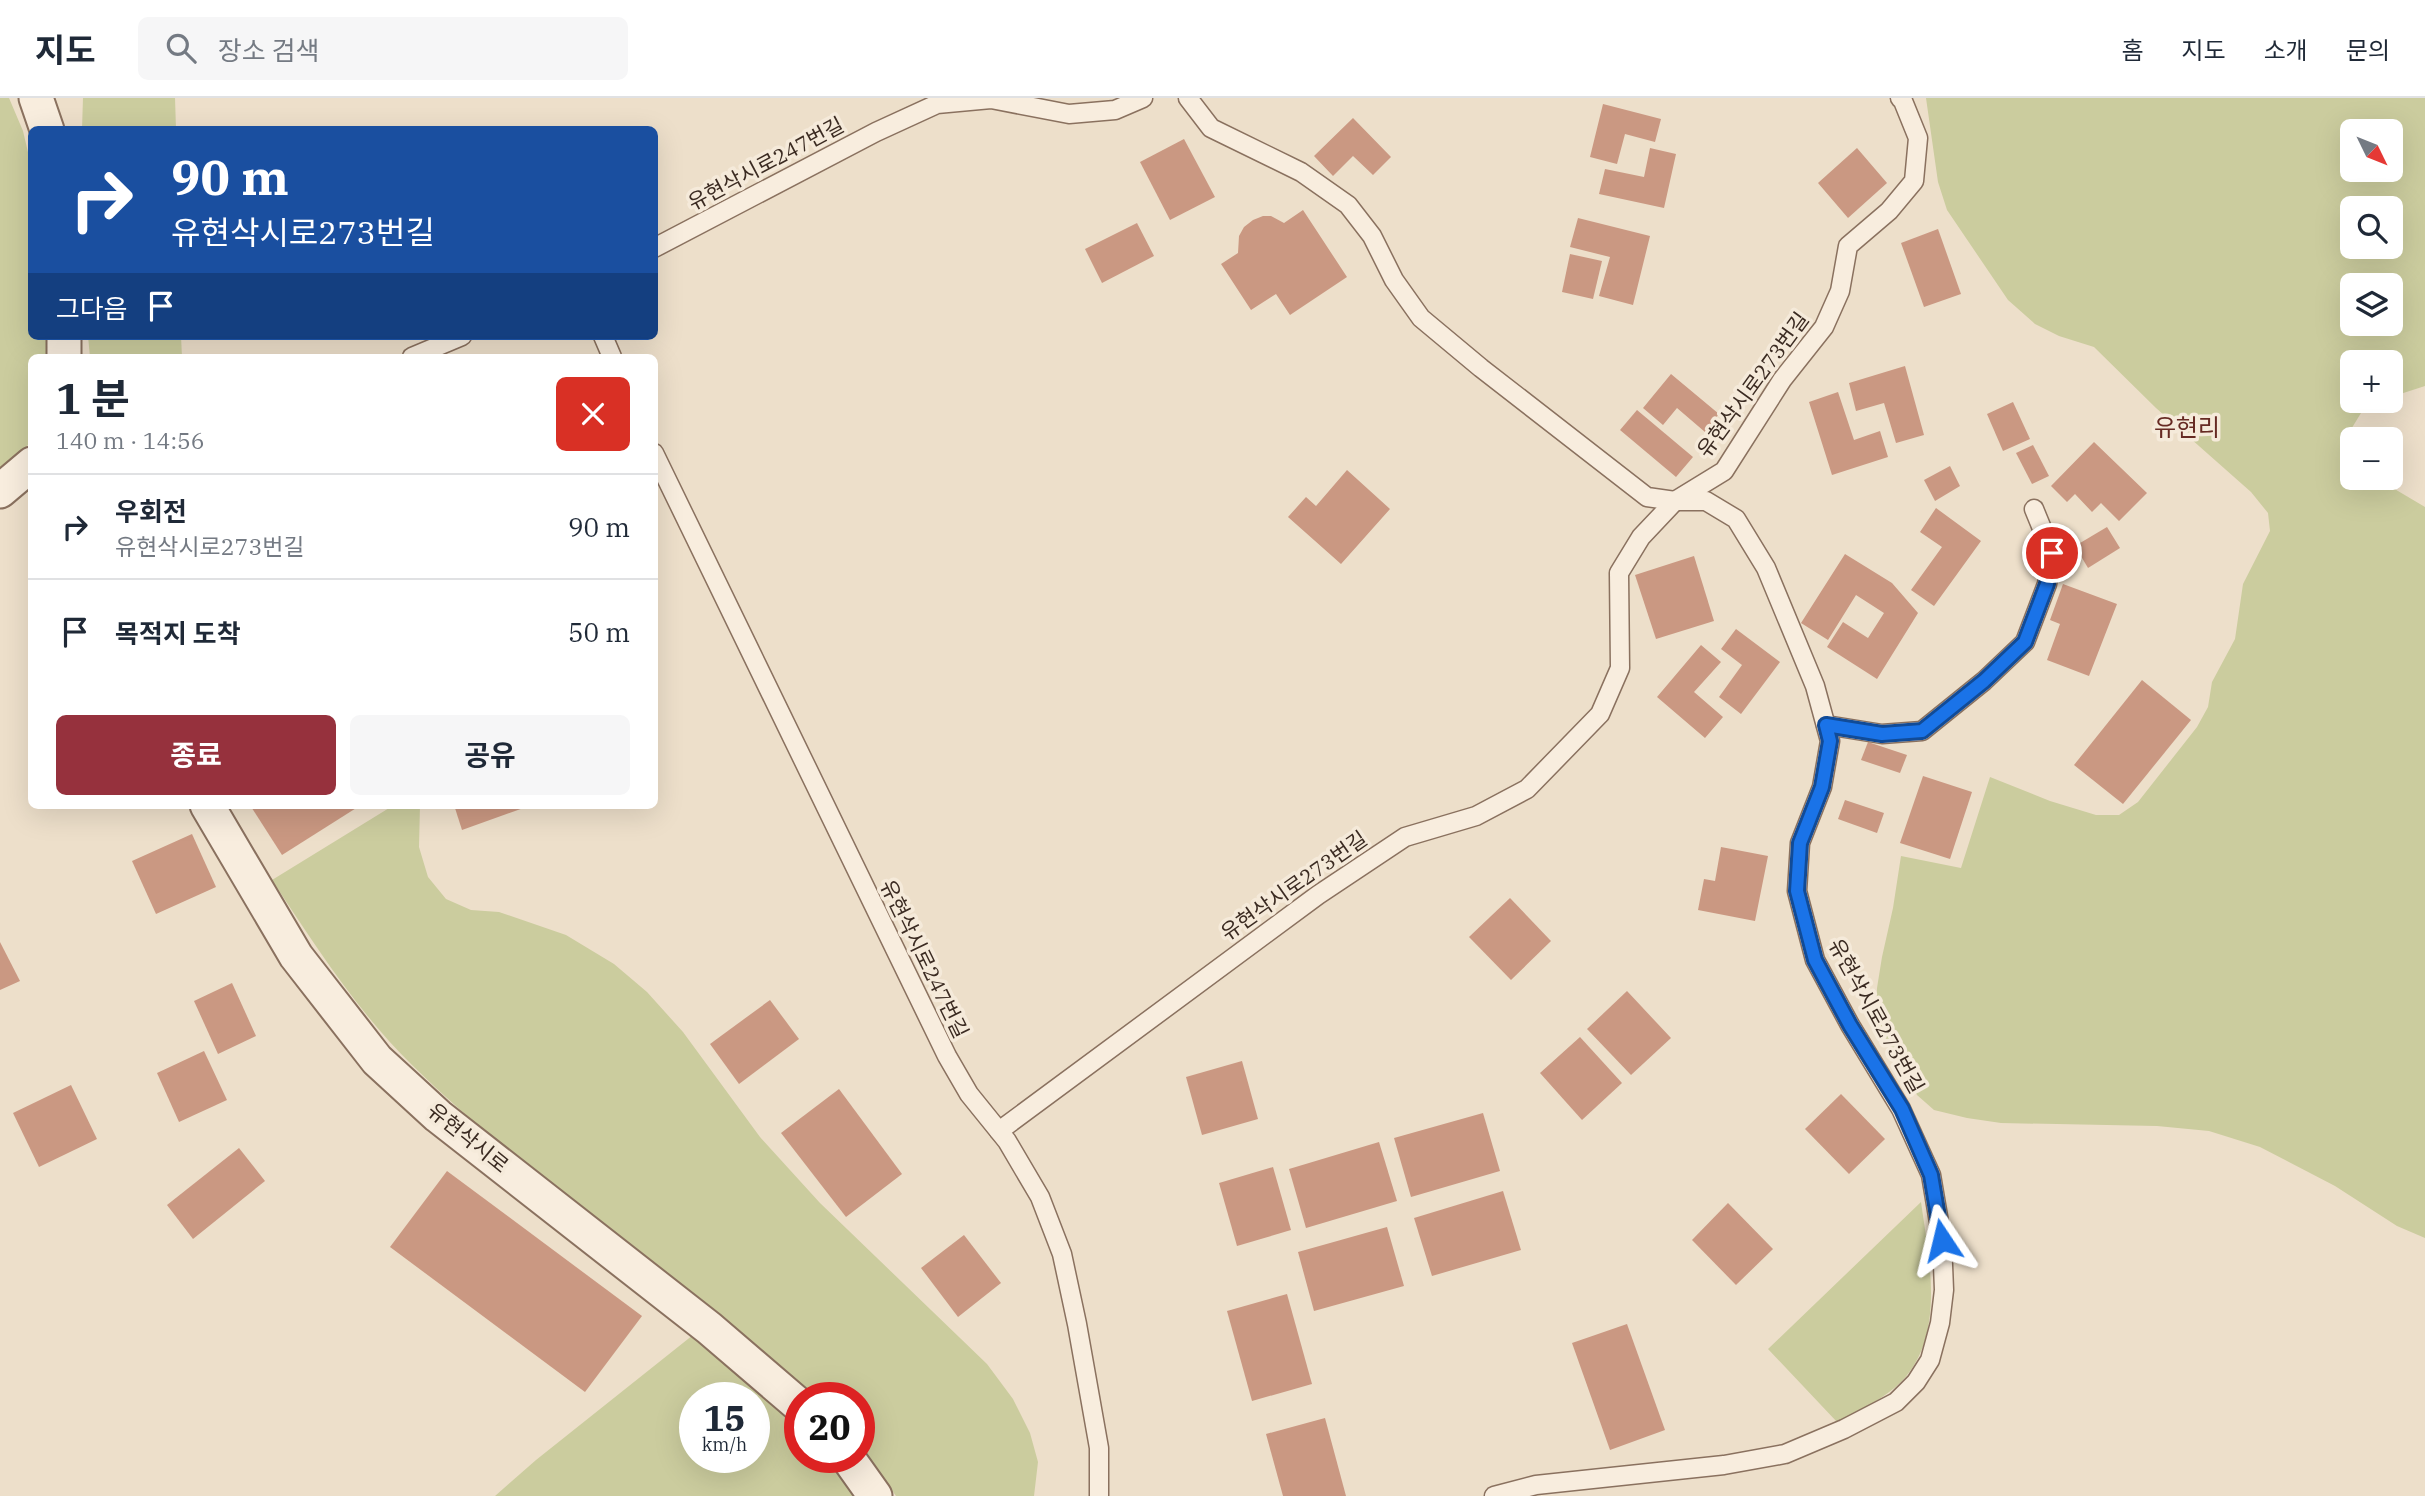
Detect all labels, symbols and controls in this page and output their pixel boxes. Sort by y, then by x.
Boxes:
search box [138,17,628,80]
text: 지도 [35,28,96,71]
icon: search [162,29,200,67]
text: 장소 검색 [218,33,319,67]
text: 홈 [2121,34,2143,66]
text: 지도 [2181,34,2226,66]
text: 소개 [2264,34,2308,66]
text: 문의 [2346,34,2390,66]
street label: 유현삭시로247번길 [683,110,848,216]
north arrow [2340,119,2403,182]
map controls [2340,119,2403,490]
text: 90 m [171,145,289,208]
icon: right [56,154,147,245]
button: search [2340,196,2403,259]
text: 유현삭시로273번길 [171,211,435,253]
button: layers [2340,273,2403,336]
icon: arrive [142,287,180,325]
text: 그다음 [56,291,128,325]
street label: 유현삭시로273번길 [1690,306,1814,463]
button: + [2340,350,2403,413]
text: 1 분 [56,371,130,426]
button: close [556,377,630,451]
district label: 유현리 [2154,411,2220,443]
text: 140 m · 14:56 [56,425,205,455]
button: − [2340,427,2403,490]
text: 우회전 [115,494,187,528]
icon: right [56,508,94,546]
text: 90 m [568,510,630,544]
pin [2022,523,2082,583]
text: 유현삭시로273번길 [115,531,305,561]
icon: arrive [2033,534,2071,572]
icon: arrive [56,613,94,651]
text: 50 m [568,615,630,649]
text: 목적지 도착 [115,616,241,650]
button: 종료 [56,715,336,795]
button: 공유 [350,715,630,795]
street label: 유현삭시로273번길 [1215,824,1372,946]
street label: 유현삭시로247번길 [874,875,975,1042]
street label: 유현삭시로273번길 [1823,933,1931,1098]
street label: 유현삭시로 [422,1096,515,1179]
position arrow [1905,1203,1979,1277]
speed limit sign: 20 [784,1382,875,1473]
text: 15 [703,1395,746,1441]
text: km/h [702,1433,747,1456]

